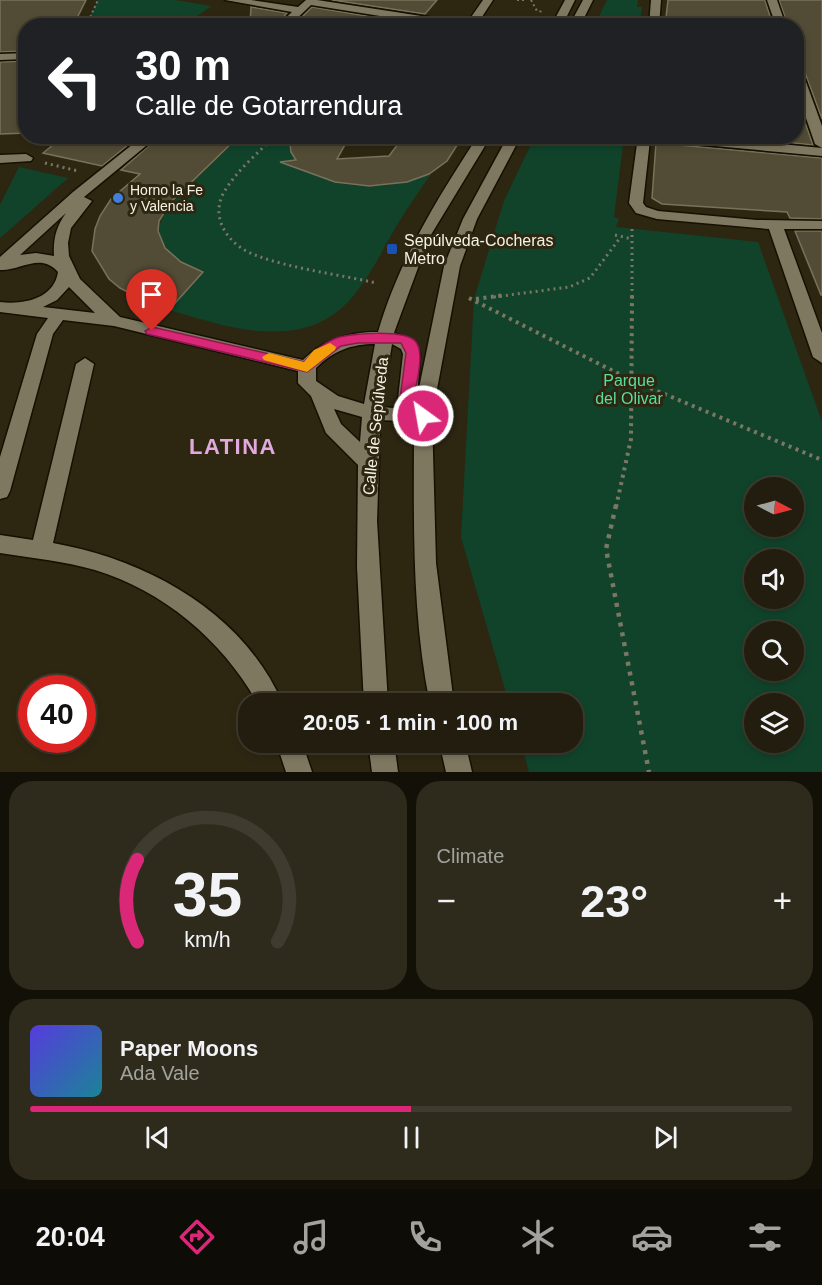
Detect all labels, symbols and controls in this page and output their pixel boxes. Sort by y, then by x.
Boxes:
icon: left [36,42,114,120]
text: 30 m [135,42,231,89]
text: Calle de Gotarrendura [135,91,402,121]
place label: Horno la Fe y Valencia [130,182,203,214]
marker: Horno la Fe y Valencia [111,191,125,205]
place label: Sepúlveda-Cocheras Metro [404,232,553,267]
marker: Sepúlveda-Cocheras Metro [385,242,399,256]
pin [126,269,177,331]
icon: arrive [135,278,168,311]
street label: Calle de Sepúlveda [360,356,391,496]
park label: Parque del Olivar [595,372,663,407]
position arrow [391,384,455,448]
district label: LATINA [189,434,277,459]
north arrow [744,477,804,537]
map controls [744,477,804,753]
button: sound [744,549,804,609]
button: search [744,621,804,681]
speed limit sign: 40 [18,675,96,753]
button: layers [744,693,804,753]
text: 20:05 · 1 min · 100 m [303,710,518,735]
text: Climate [437,845,504,867]
text: 35 [173,860,242,929]
text: 23° [580,876,648,927]
text: − [437,882,456,919]
text: + [773,882,792,919]
text: km/h [185,929,231,953]
text: Paper Moons [120,1036,258,1061]
text: Ada Vale [120,1062,200,1084]
icon: previous [141,1121,174,1154]
icon: pause [395,1121,428,1154]
icon: next [649,1121,682,1154]
icon: directions [176,1216,218,1258]
icon: music [290,1216,332,1258]
icon: phone [404,1216,446,1258]
icon: climate [517,1216,559,1258]
icon: car [631,1216,673,1258]
icon: filters [744,1216,786,1258]
text: 20:04 [36,1222,105,1252]

